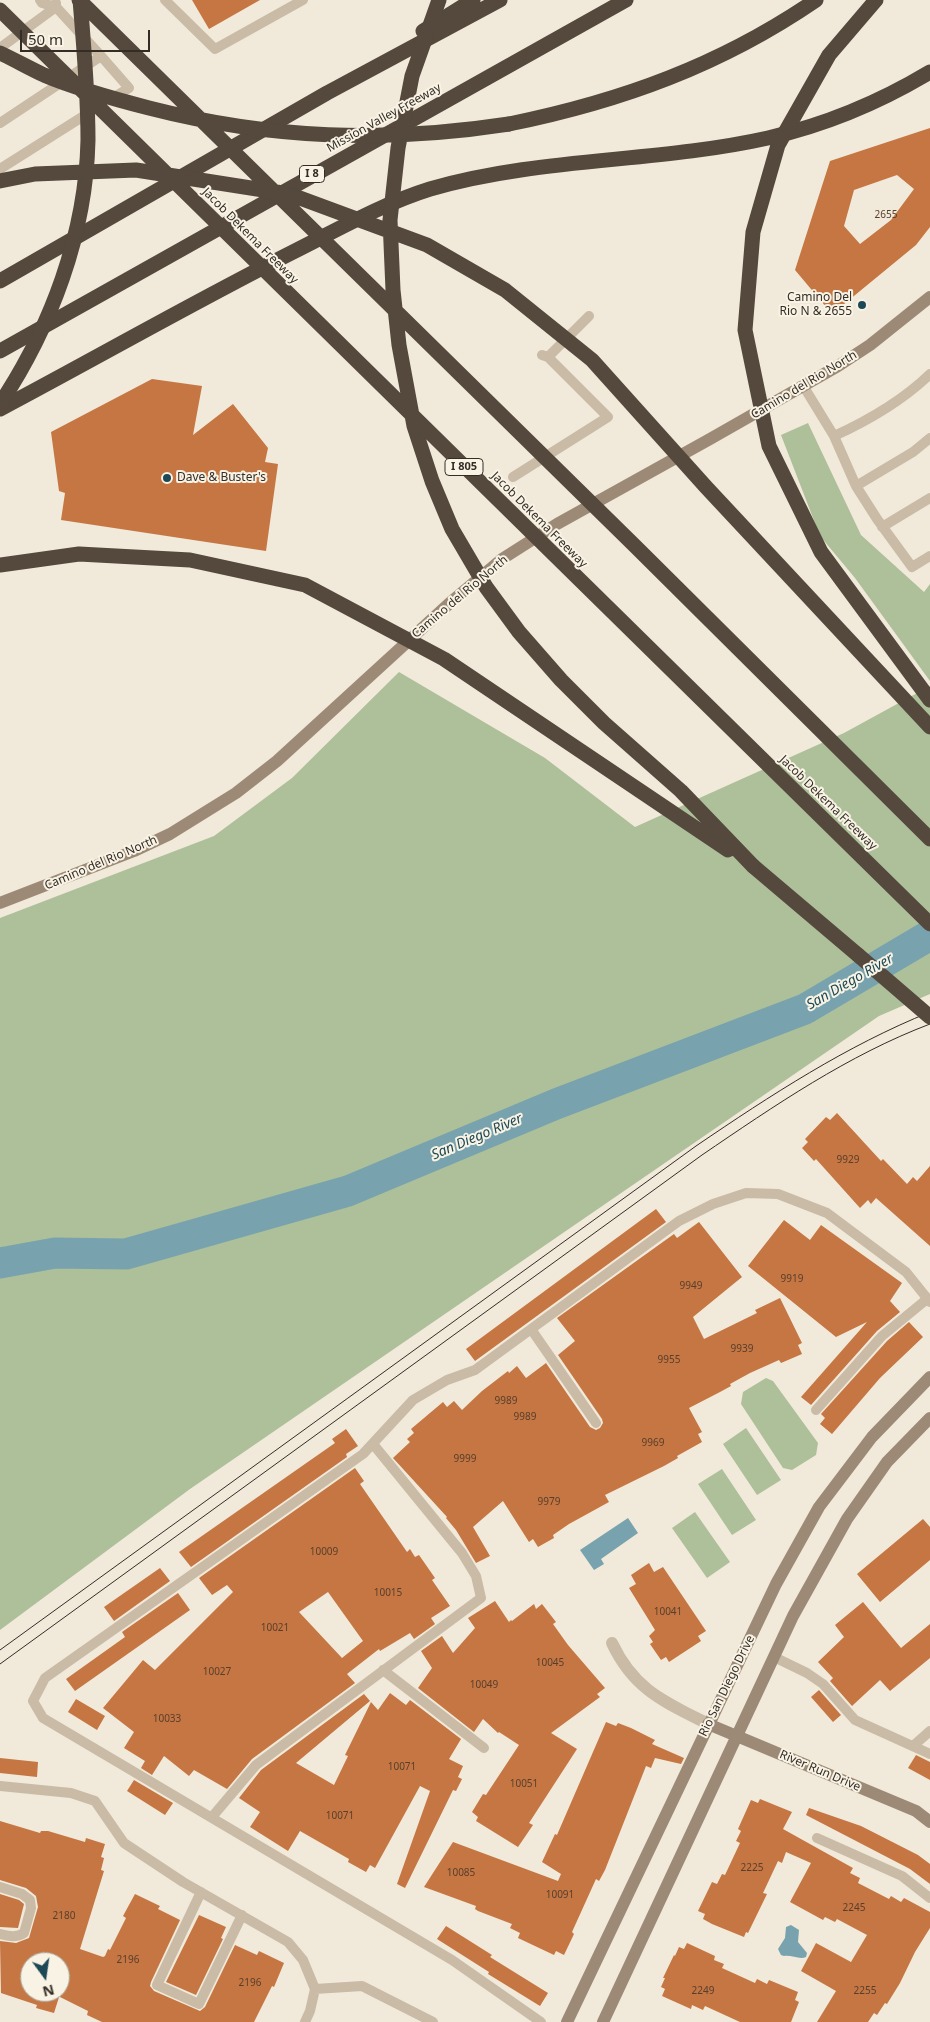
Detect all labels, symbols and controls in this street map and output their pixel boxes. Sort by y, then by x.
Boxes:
scale bar [22,20,152,52]
text: 50 m [28,29,63,49]
street label: Mission Valley Freeway [324,81,444,155]
road number: I 8 [300,165,324,182]
street label: Jacob Dekema Freeway [199,185,301,287]
house number: 2655 [875,209,897,221]
place label: Camino Del Rio N & 2655 [779,291,852,319]
marker: Camino Del Rio N & 2655 [856,299,868,311]
street label: Camino del Rio North [749,348,859,422]
road number: I 805 [445,458,483,476]
street label: Jacob Dekema Freeway [488,469,590,571]
place label: Dave & Buster's [177,471,266,485]
marker: Dave & Buster's [161,472,173,484]
street label: Camino del Rio North [409,553,511,641]
street label: Jacob Dekema Freeway [776,753,880,853]
street label: Camino del Rio North [43,833,159,893]
water label: San Diego River [804,950,896,1014]
water label: San Diego River [429,1110,525,1164]
house number: 9929 [837,1154,859,1166]
house number: 9919 [781,1273,803,1285]
house number: 9949 [680,1280,702,1292]
house number: 9939 [731,1343,753,1355]
house number: 9955 [658,1354,680,1366]
house number: 9989 [495,1395,517,1407]
house number: 9989 [514,1411,536,1423]
house number: 9969 [642,1437,664,1449]
house number: 9999 [454,1453,476,1465]
house number: 9979 [538,1496,560,1508]
house number: 10009 [310,1546,338,1558]
house number: 10015 [374,1587,402,1599]
house number: 10041 [654,1606,682,1618]
house number: 10021 [261,1622,289,1634]
street label: Rio San Diego Drive [696,1633,758,1739]
house number: 10045 [536,1657,564,1669]
house number: 10027 [203,1666,231,1678]
house number: 10049 [470,1679,498,1691]
house number: 10033 [153,1713,181,1725]
street label: River Run Drive [777,1747,863,1795]
house number: 10071 [388,1761,416,1773]
house number: 10051 [510,1778,538,1790]
house number: 10071 [326,1810,354,1822]
house number: 2225 [741,1862,763,1874]
house number: 10085 [447,1867,475,1879]
house number: 10091 [546,1889,574,1901]
house number: 2245 [843,1902,865,1914]
house number: 2180 [53,1910,75,1922]
north arrow [20,1952,70,2002]
house number: 2196 [117,1954,139,1966]
house number: 2196 [239,1977,261,1989]
text: N [41,1980,56,2002]
house number: 2249 [692,1985,714,1997]
house number: 2255 [854,1985,876,1997]

